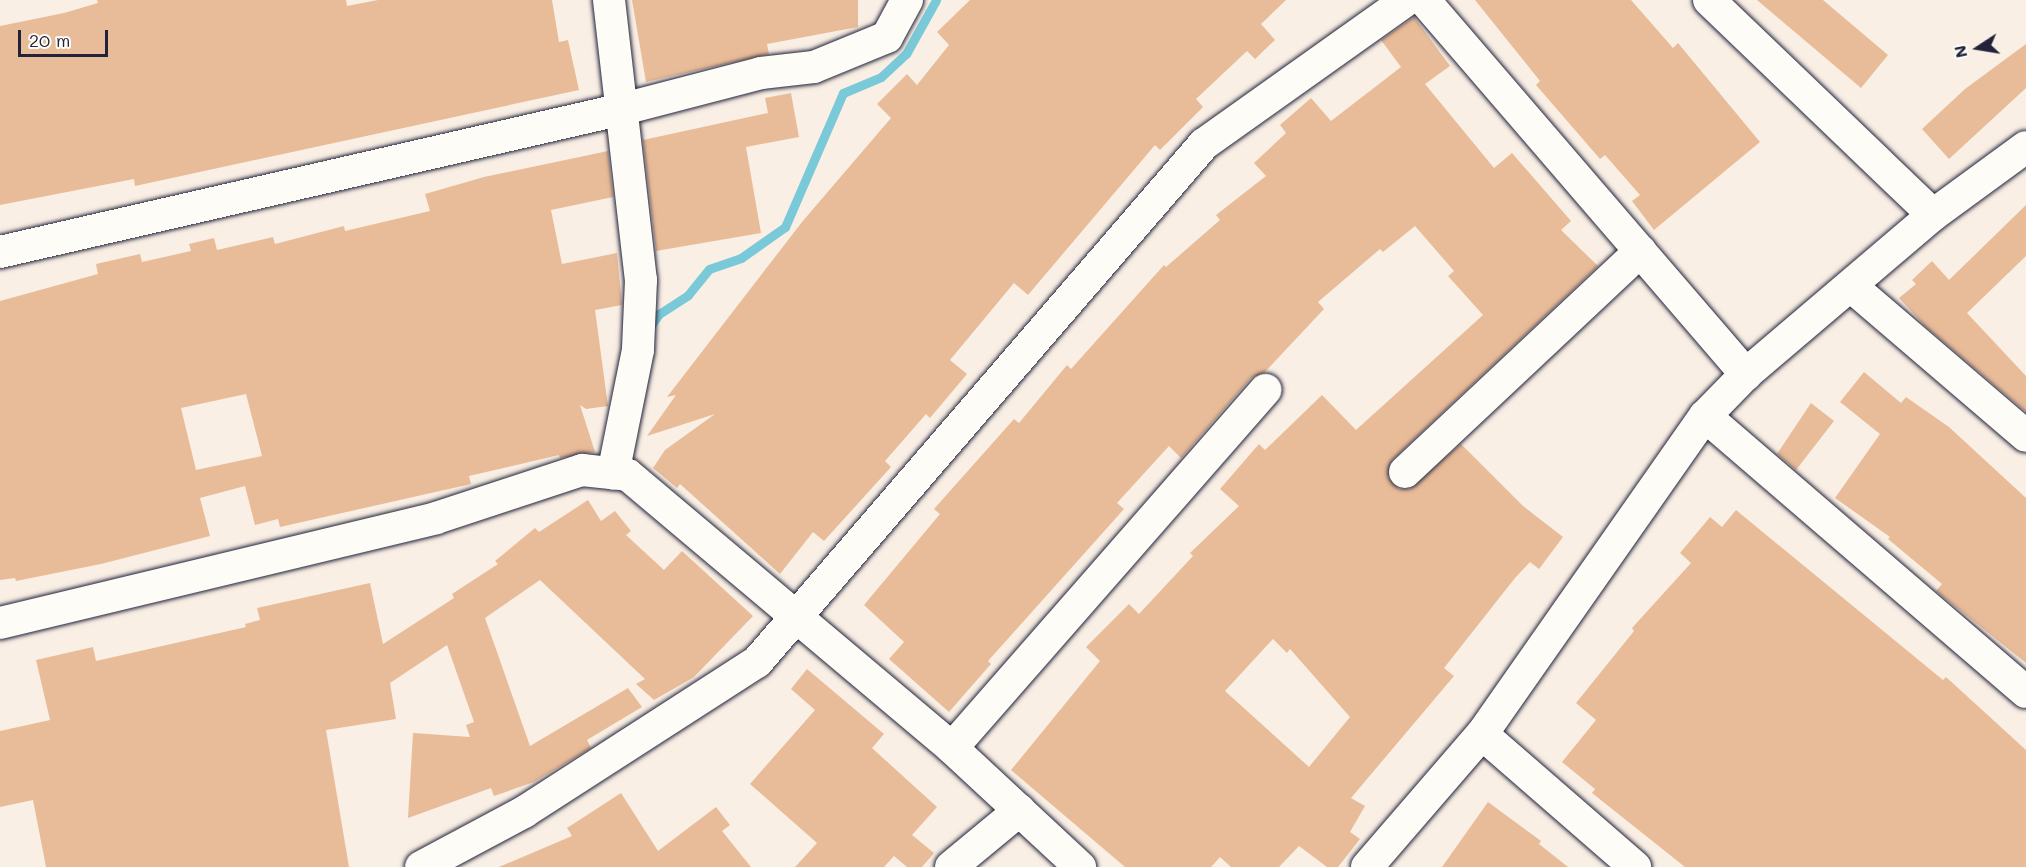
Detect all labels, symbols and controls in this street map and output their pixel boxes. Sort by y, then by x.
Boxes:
scale bar [21,18,111,56]
north arrow [1948,18,2008,78]
text: 20 m [29,28,70,52]
text: N [1948,44,1971,60]

